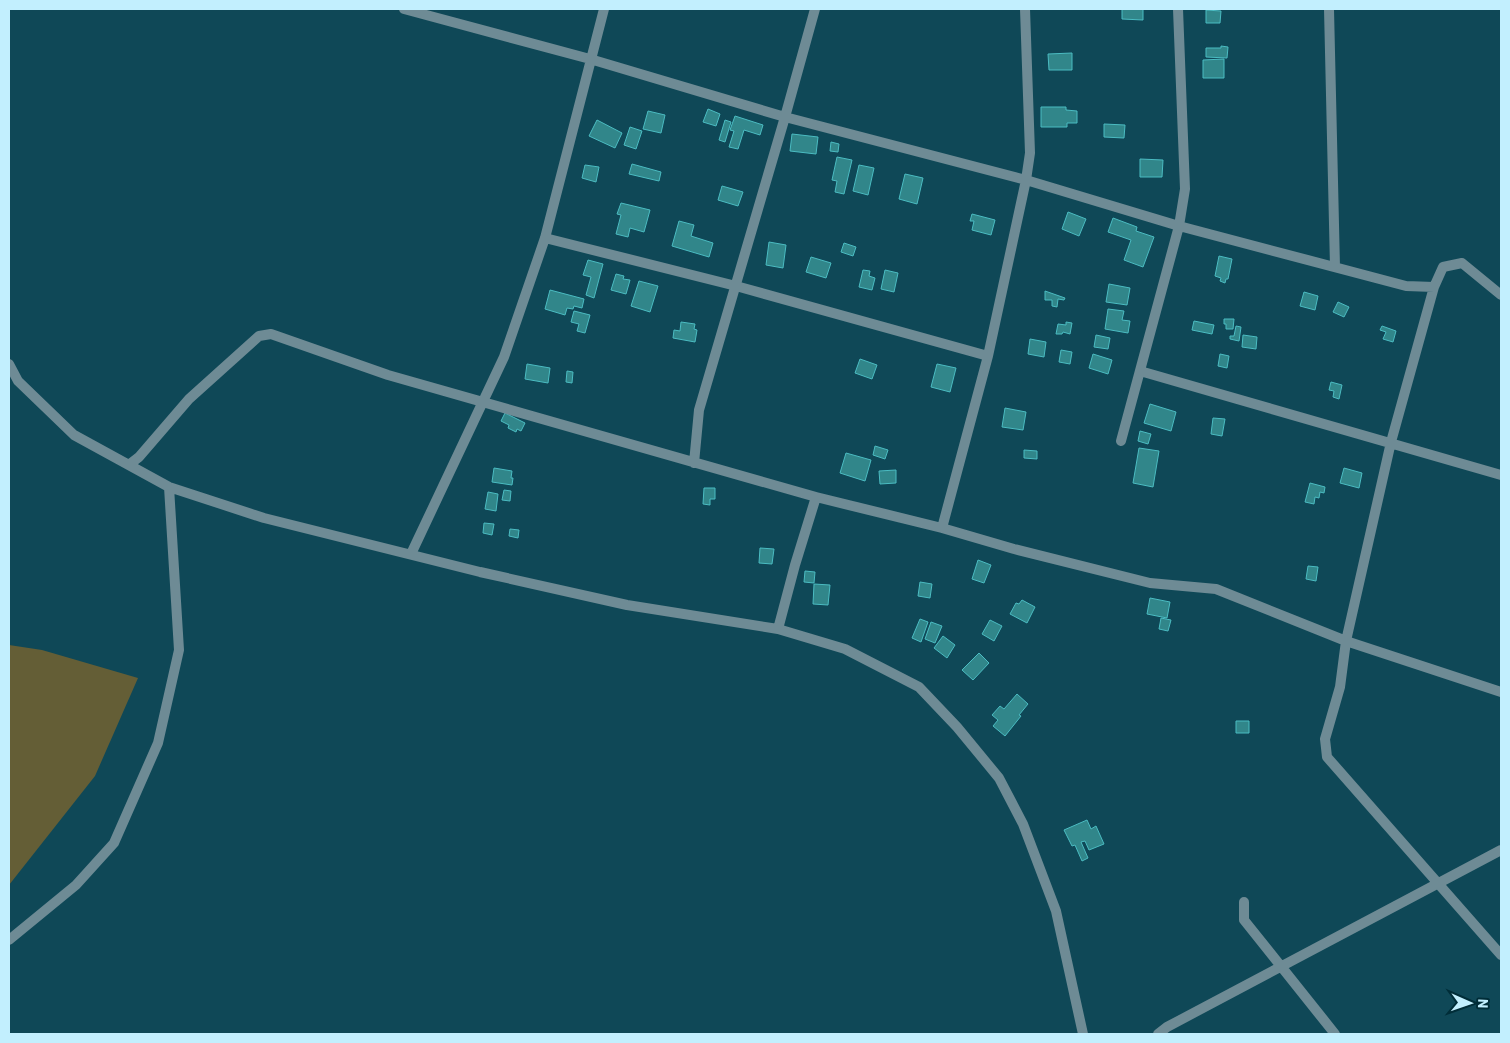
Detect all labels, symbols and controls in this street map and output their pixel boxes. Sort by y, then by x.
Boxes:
north arrow [1445,978,1495,1028]
text: N [1475,999,1492,1008]

